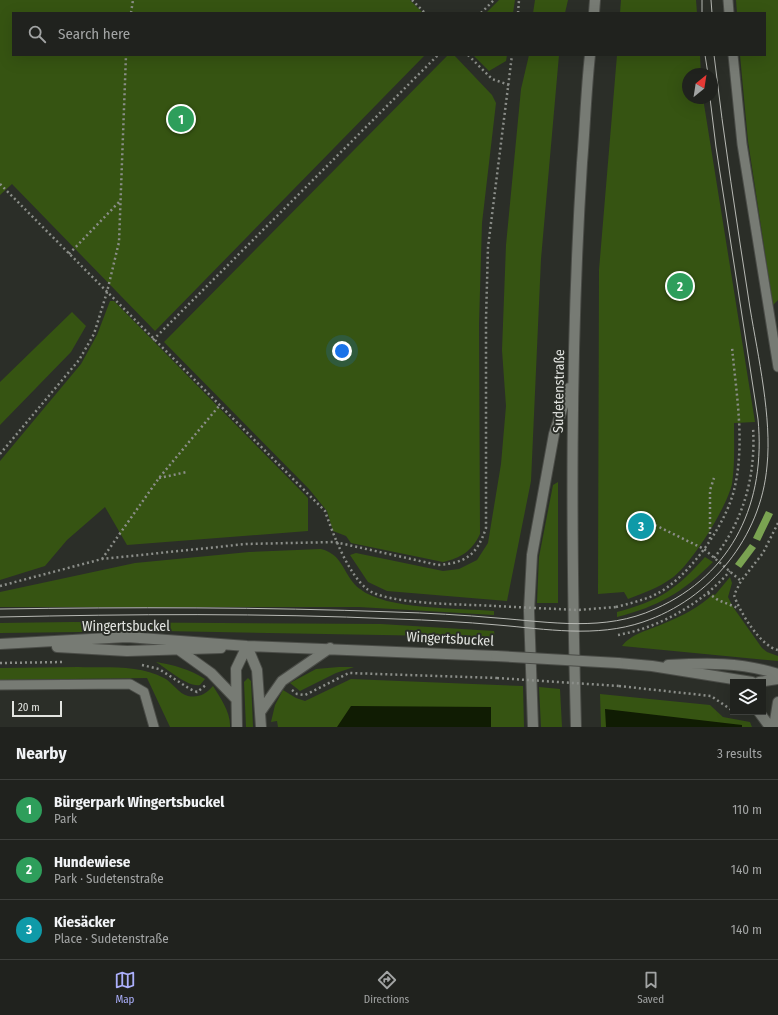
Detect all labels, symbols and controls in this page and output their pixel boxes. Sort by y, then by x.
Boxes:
search box [12,12,766,56]
icon: search [26,23,48,45]
text: Search here [58,25,130,43]
north arrow [682,68,718,104]
pin: 1 [168,104,194,134]
pin: 2 [667,271,693,301]
your location [332,341,352,361]
street label: Sudetenstraße [550,349,568,433]
pin: 3 [628,511,654,541]
street label: Wingertsbuckel [82,618,170,635]
street label: Wingertsbuckel [406,628,495,650]
map controls [730,679,766,715]
button: layers [730,679,766,715]
scale bar [12,699,62,718]
text: 20 m [18,701,40,714]
text: Nearby [16,743,67,764]
text: 3 results [717,746,762,761]
text: Bürgerpark Wingertsbuckel [54,793,224,811]
text: 1 [26,802,32,817]
text: 110 m [732,802,762,817]
text: Park [54,811,77,826]
text: Hundewiese [54,853,130,871]
text: 2 [26,862,32,877]
text: 140 m [731,862,762,877]
text: Park · Sudetenstraße [54,871,164,886]
text: Kiesäcker [54,913,115,931]
text: 3 [26,922,32,937]
text: 140 m [731,922,762,937]
text: Place · Sudetenstraße [54,931,169,946]
tab: Map [114,969,136,1006]
tab: Directions [364,969,409,1006]
tab: Saved [637,969,664,1006]

